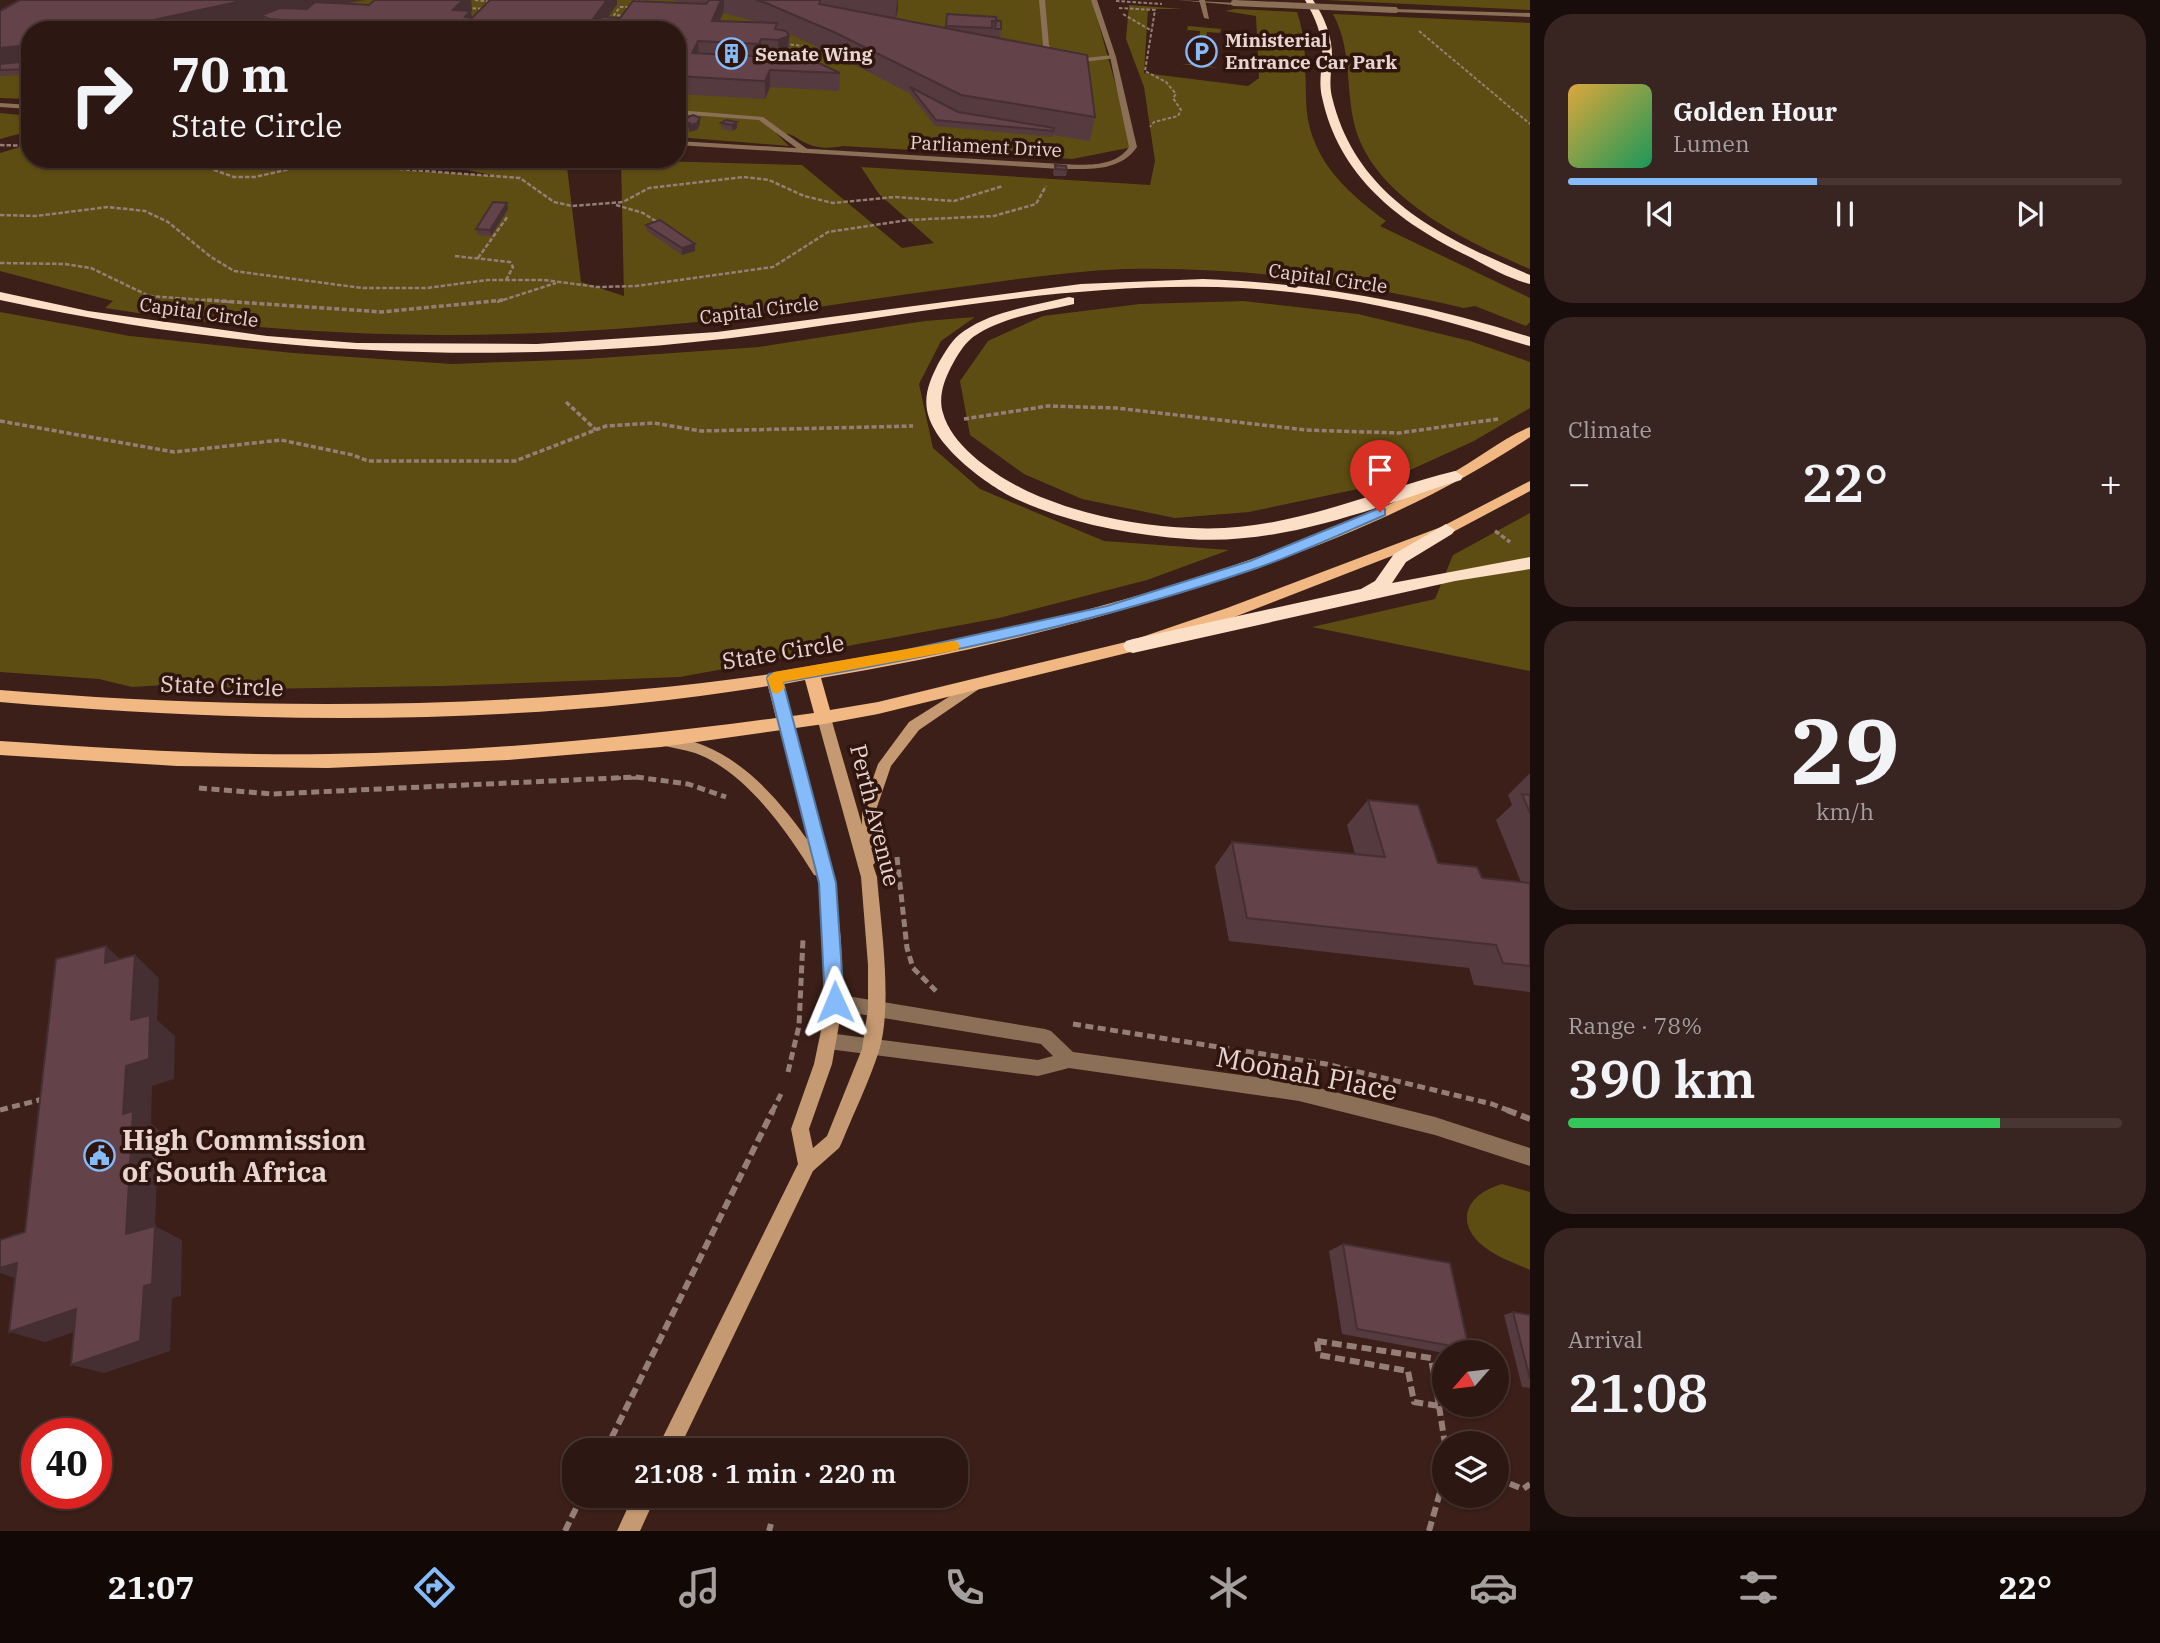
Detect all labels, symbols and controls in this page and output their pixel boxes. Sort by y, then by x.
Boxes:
place label: Ministerial Entrance Car Park [1225,28,1397,74]
parking icon: Ministerial Entrance Car Park [1185,34,1219,68]
building icon: Senate Wing [715,37,749,71]
text: 70 m [171,42,289,105]
place label: Senate Wing [755,42,873,66]
icon: right [56,49,147,140]
text: Golden Hour [1673,94,1837,128]
text: State Circle [171,104,342,146]
text: Lumen [1673,128,1750,158]
street label: Parliament Drive [909,130,1063,162]
icon: previous [1641,195,1679,233]
icon: pause [1826,195,1864,233]
icon: next [2011,195,2049,233]
street label: Capital Circle [1267,258,1389,298]
street label: Capital Circle [698,291,820,329]
street label: Capital Circle [138,292,260,332]
text: Climate [1568,414,1652,444]
pin [1350,440,1410,512]
text: 22° [1802,449,1888,516]
icon: arrive [1361,451,1399,489]
text: − [1568,458,1591,507]
text: + [2099,458,2122,507]
street label: State Circle [720,627,846,675]
street label: State Circle [160,668,284,702]
text: 29 [1790,691,1900,809]
street label: Perth Avenue [844,741,908,889]
text: km/h [1816,796,1874,826]
position arrow [798,965,872,1039]
text: Range · 78% [1568,1010,1702,1040]
street label: Moonah Place [1213,1037,1401,1109]
text: 390 km [1568,1045,1756,1112]
place label: High Commission of South Africa [122,1121,366,1190]
public building icon: High Commission of South Africa [82,1138,116,1172]
text: Arrival [1568,1324,1643,1354]
north arrow [1432,1340,1508,1418]
map controls [1432,1340,1509,1508]
text: 21:08 [1568,1359,1708,1426]
speed limit sign: 40 [21,1418,112,1509]
button: layers [1432,1431,1509,1508]
text: 21:08 · 1 min · 220 m [634,1456,896,1490]
icon: directions [410,1563,459,1612]
icon: music [675,1563,724,1612]
icon: phone [940,1563,989,1612]
icon: climate [1204,1563,1253,1612]
icon: car [1469,1563,1518,1612]
icon: filters [1734,1563,1783,1612]
text: 21:07 [108,1566,194,1608]
text: 22° [1999,1566,2052,1608]

